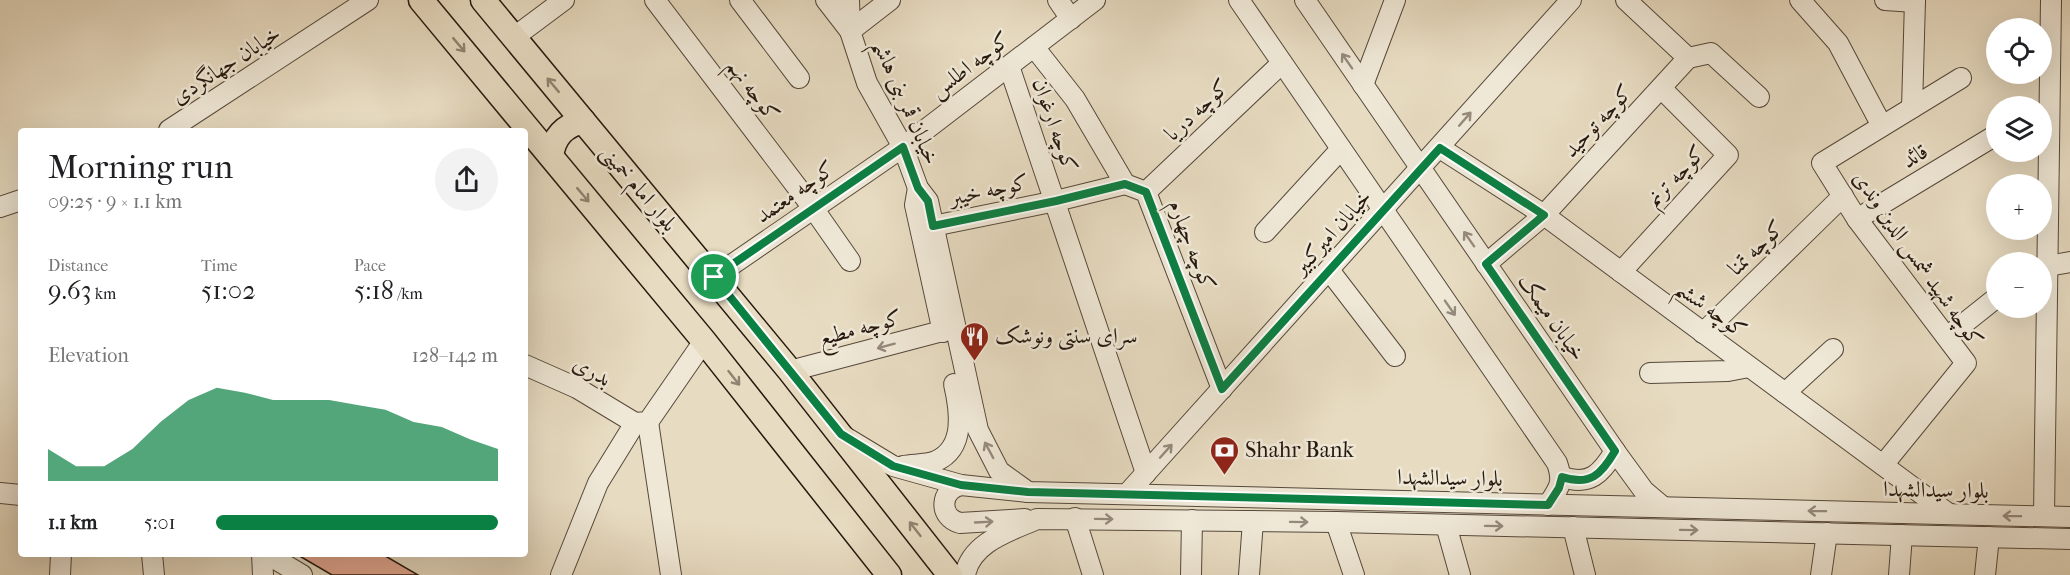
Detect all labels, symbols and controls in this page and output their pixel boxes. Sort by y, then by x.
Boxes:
map controls [1986,18,2052,318]
button: locate [1986,18,2052,84]
street label: خیابان جهانگردی [167,20,285,110]
street label: کوچه اطلس [925,26,1016,105]
street label: خیابان قمر بنی هاشم [860,35,945,172]
one-way arrow [452,37,466,52]
one-way arrow [1341,53,1353,70]
street label: کوچه نهم [715,54,785,131]
street label: کوچه دریا [1159,74,1236,148]
street label: کوچه ارغوان [1025,75,1083,176]
one-way arrow [546,77,559,93]
street label: کوچه توحید [1558,79,1640,164]
button: layers [1986,96,2052,162]
one-way arrow [1458,112,1472,127]
street label: قائد [1897,138,1933,174]
street label: بلوار امام خمینی [591,139,683,241]
street label: کوچه ترنم [1641,140,1715,216]
text: Morning run [48,148,233,187]
button: share [435,148,498,211]
street label: کوچه معتمد [750,155,841,230]
street label: کوچه شهید شمس الدین وندی [1846,166,1989,353]
street label: کوچه خیبر [945,169,1031,213]
button: + [1986,174,2052,240]
street label: خیابان امیرکبیر [1286,184,1377,281]
one-way arrow [577,187,590,203]
text: 09:25 · 9 × 1.1 km [48,190,182,213]
street label: کوچه چهارم [1157,196,1221,296]
street label: کوچه تمنا [1722,215,1791,283]
one-way arrow [1463,231,1475,248]
pin [688,251,739,302]
button: − [1986,252,2052,318]
text: Distance [48,256,108,275]
text: Time [201,256,237,275]
text: Pace [354,256,386,275]
icon: arrive [697,260,730,293]
street label: خیابان میمک [1513,268,1591,366]
street label: کوچه ششم [1666,274,1752,350]
text: 9.63 [48,275,91,306]
text: 51:02 [201,275,256,306]
text: 5:18 [354,275,394,306]
text: km [91,284,116,303]
text: /km [394,284,423,303]
one-way arrow [1444,299,1456,315]
street label: کوچه مطیع [815,304,906,357]
restaurant icon: سرای سنتی ونوشک [958,320,990,362]
place label: سرای سنتی ونوشک [995,323,1138,351]
one-way arrow [877,340,896,352]
text: Elevation [48,344,129,367]
text: 128–142 m [412,344,498,367]
street label: بدری [568,350,616,392]
one-way arrow [727,370,740,386]
bank icon: Shahr Bank [1208,434,1240,476]
place label: Shahr Bank [1245,437,1355,463]
one-way arrow [983,442,994,460]
one-way arrow [1159,444,1173,459]
street label: بلوار سیدالشهدا [1397,464,1503,493]
street label: بلوار سیدالشهدا [1883,476,1989,505]
one-way arrow [1807,505,1827,517]
one-way arrow [2002,510,2022,521]
text: 1.1 km [48,511,97,534]
text: 5:01 [144,511,176,534]
one-way arrow [1094,513,1114,524]
one-way arrow [973,516,993,527]
one-way arrow [1289,516,1309,528]
one-way arrow [1484,520,1504,531]
one-way arrow [908,521,921,537]
one-way arrow [1679,524,1699,536]

